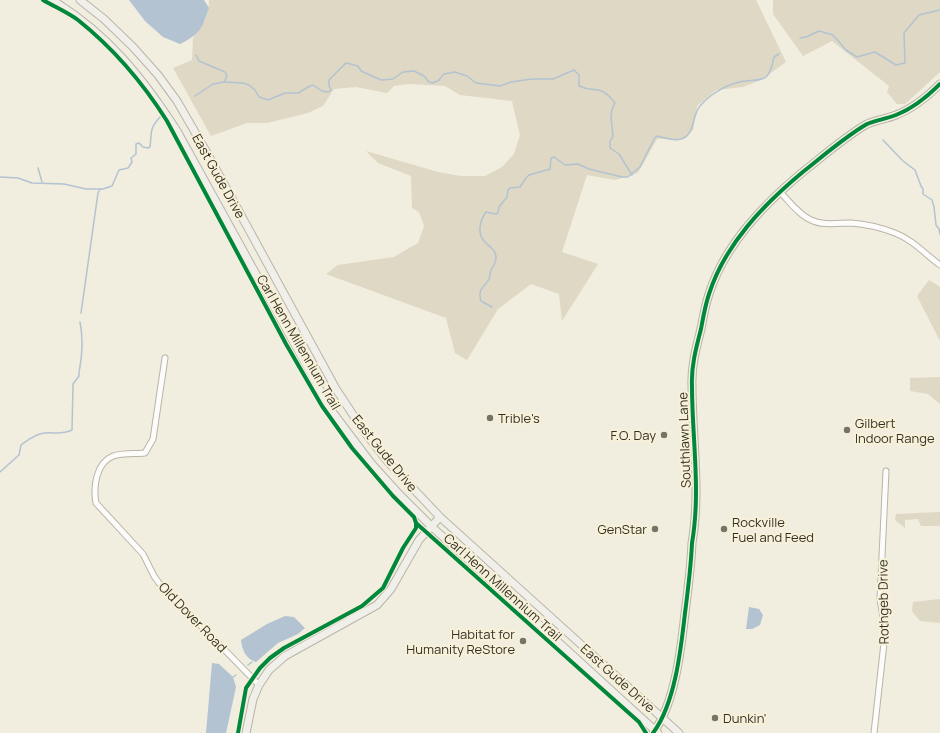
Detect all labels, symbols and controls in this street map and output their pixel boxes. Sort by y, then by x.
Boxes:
street label: East Gude Drive [188,130,250,222]
street label: Carl Henn Millennium Trail [253,271,345,413]
street label: Southlawn Lane [673,391,695,488]
place label: Trible's [498,409,540,427]
street label: East Gude Drive [348,411,422,496]
marker: Trible's [485,413,495,423]
place label: Gilbert Indoor Range [855,414,935,447]
marker: Gilbert Indoor Range [842,425,852,435]
place label: F.O. Day [611,426,656,444]
marker: F.O. Day [659,430,669,440]
place label: Rockville Fuel and Feed [732,513,814,546]
place label: GenStar [598,520,647,538]
marker: GenStar [650,524,660,534]
marker: Rockville Fuel and Feed [719,524,729,534]
street label: Carl Henn Millennium Trail [440,529,566,645]
street label: Rothgeb Drive [873,559,893,645]
street label: Old Dover Road [155,578,231,656]
place label: Habitat for Humanity ReStore [406,625,515,658]
marker: Habitat for Humanity ReStore [518,636,528,646]
street label: East Gude Drive [577,640,659,717]
place label: Dunkin' [723,709,767,727]
marker: Dunkin' [710,713,720,723]

